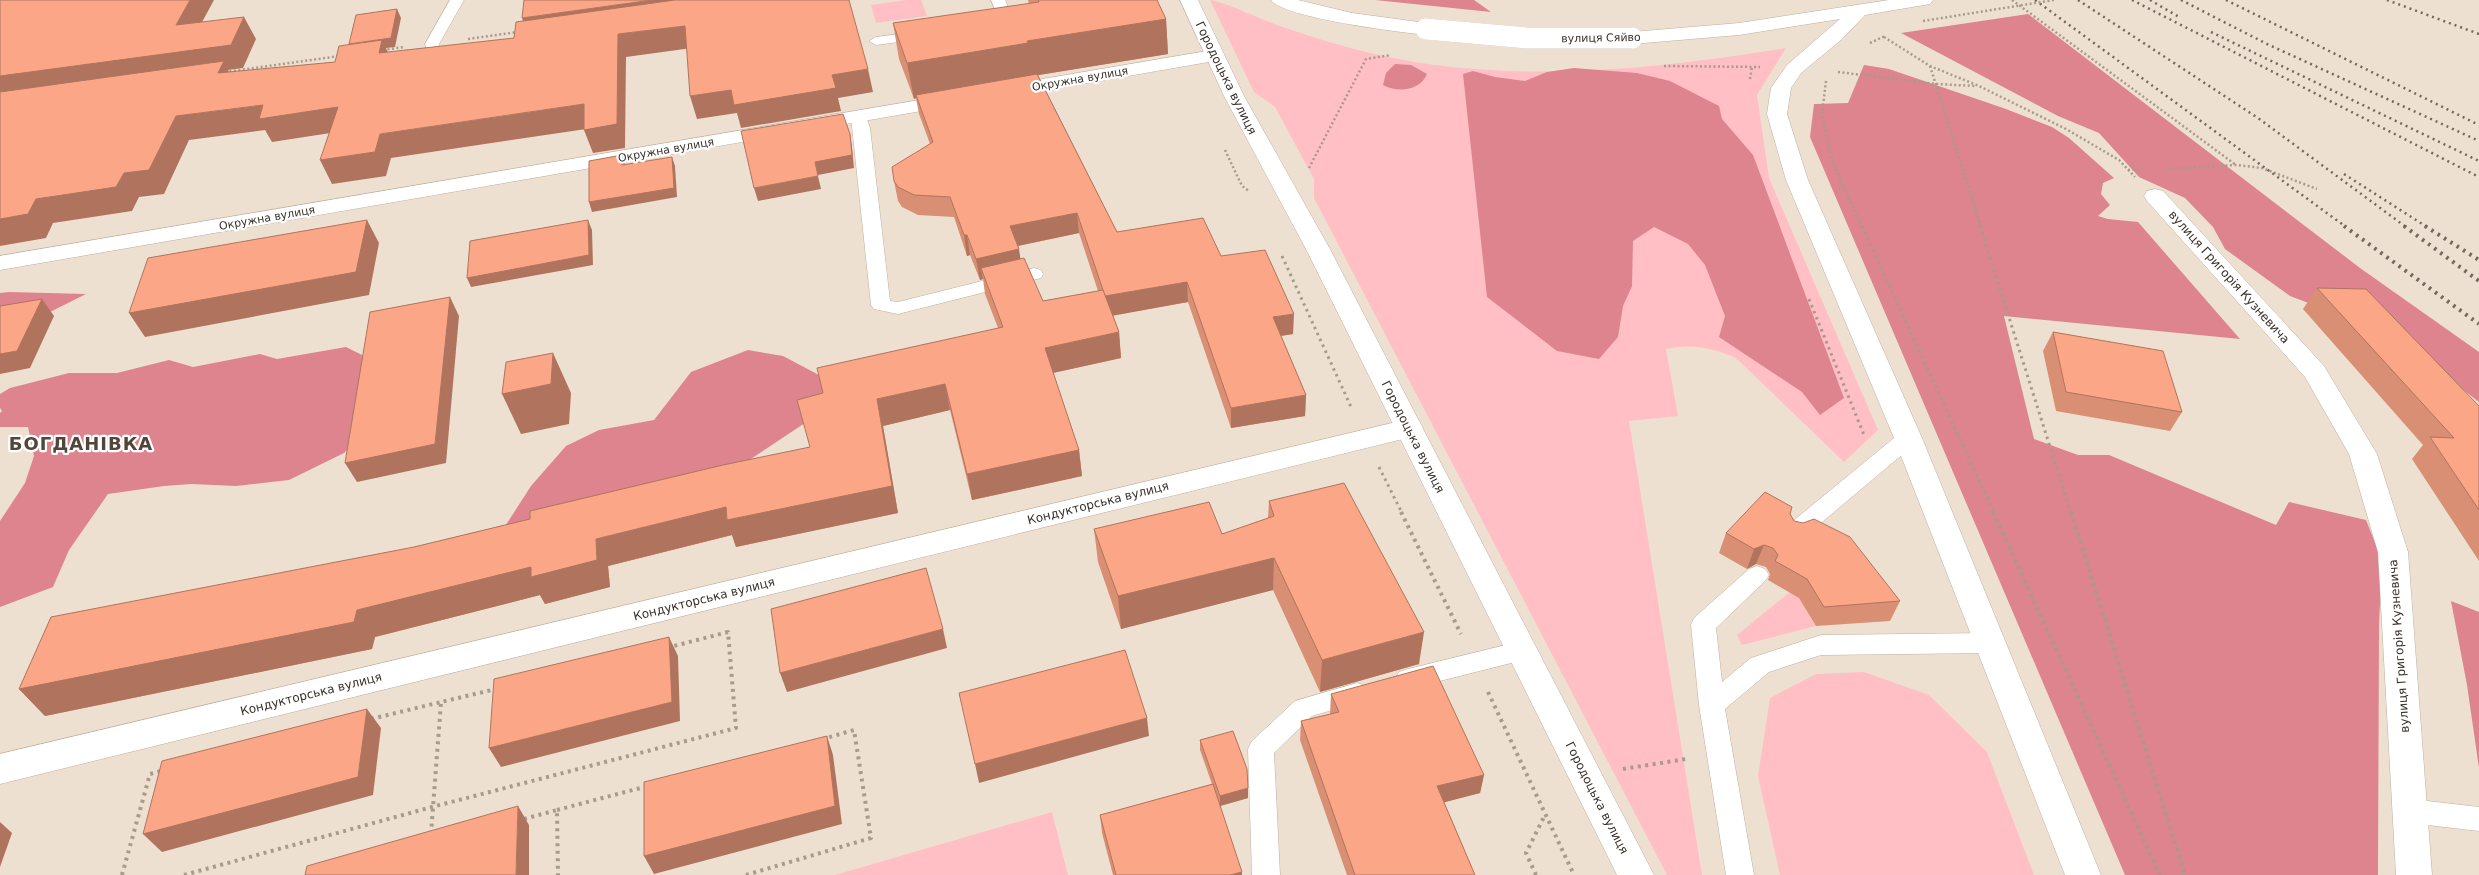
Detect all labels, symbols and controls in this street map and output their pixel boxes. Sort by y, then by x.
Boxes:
street label: Городоцька вулиця [1193,19,1259,137]
street label: вулиця Сяйво [1561,31,1641,45]
street label: Окружна вулиця [1031,64,1129,94]
street label: Окружна вулиця [617,135,715,165]
street label: Окружна вулиця [218,203,316,233]
street label: вулиця Григорія Кузневича [2166,208,2292,346]
street label: Городоцька вулиця [1379,379,1447,495]
district label: БОГДАНІВКА [9,433,153,454]
street label: Кондукторська вулиця [1026,479,1170,527]
street label: вулиця Григорія Кузневича [2386,559,2412,733]
street label: Кондукторська вулиця [632,575,776,623]
street label: Кондукторська вулиця [239,670,383,718]
street label: Городоцька вулиця [1563,740,1631,856]

